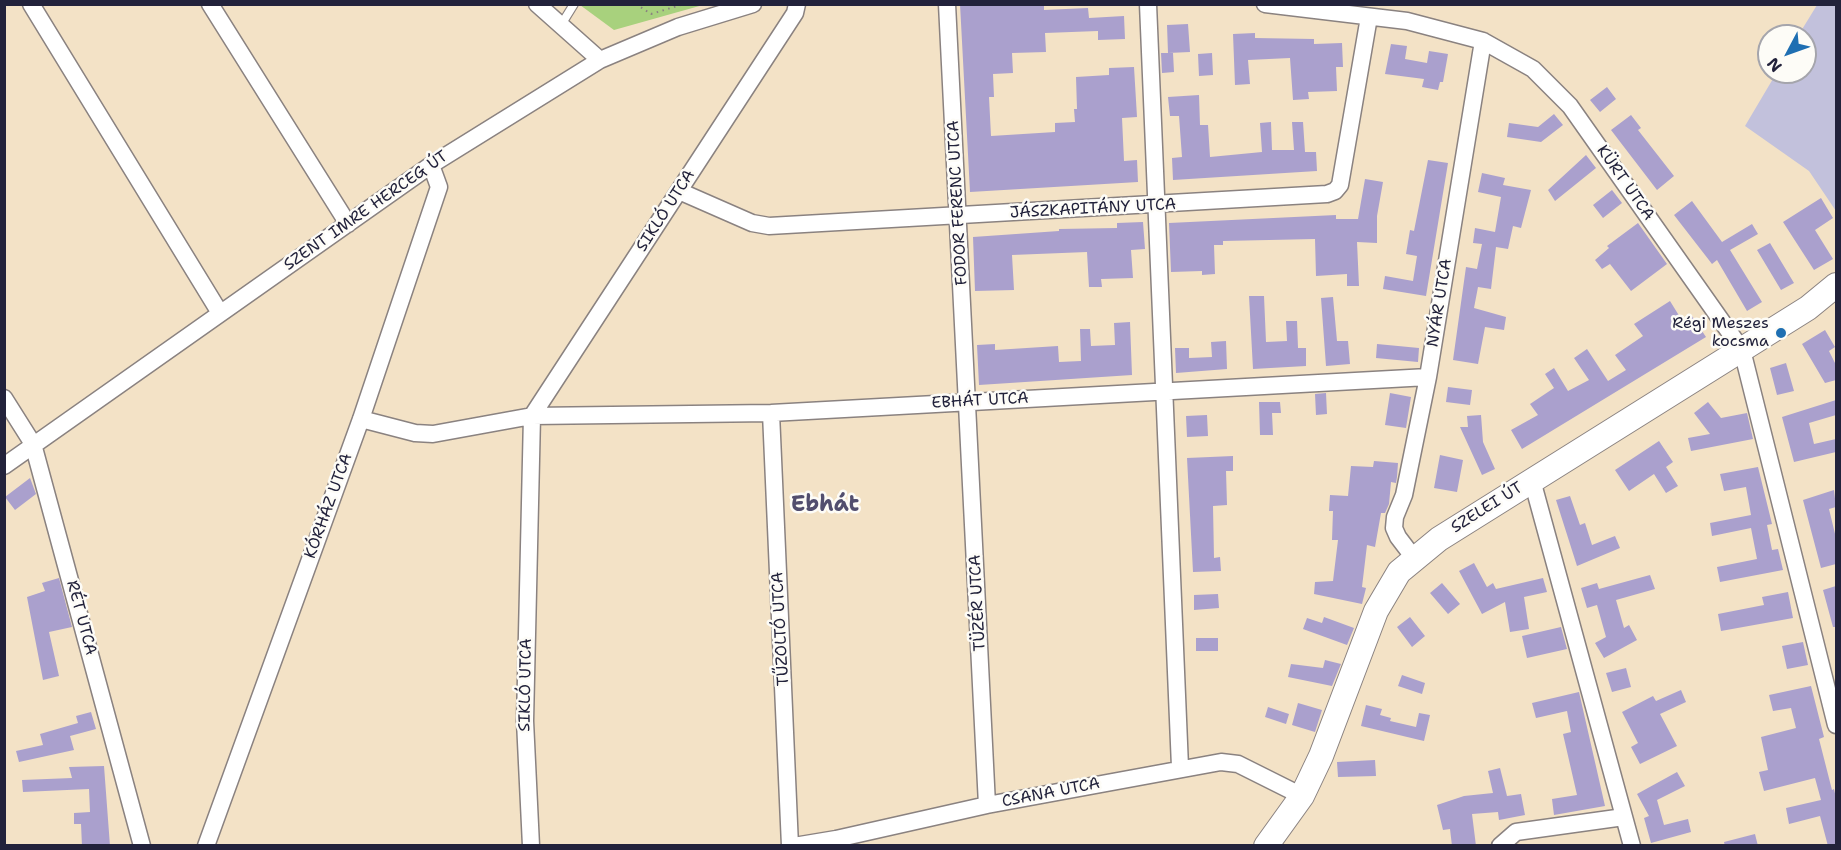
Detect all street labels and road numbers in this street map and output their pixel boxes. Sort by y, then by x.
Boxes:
street label: FODOR FERENC UTCA [944,120,972,286]
street label: KÜRT UTCA [1592,142,1658,224]
street label: SZENT IMRE HERCEG ÚT [280,147,452,275]
street label: SIKLÓ UTCA [633,167,699,255]
street label: JÁSZKAPITÁNY UTCA [1009,195,1177,223]
street label: NYÁR UTCA [1424,257,1456,349]
street label: EBHÁT UTCA [931,389,1029,413]
street label: KÓRHÁZ UTCA [301,451,357,561]
street label: SZELEI ÚT [1448,478,1526,538]
street label: TÜZÉR UTCA [966,554,990,652]
street label: TŰZOLTÓ UTCA [768,571,794,687]
street label: RÉT UTCA [62,579,100,657]
street label: SIKLÓ UTCA [516,638,536,732]
street label: CSANA UTCA [1000,774,1102,812]

